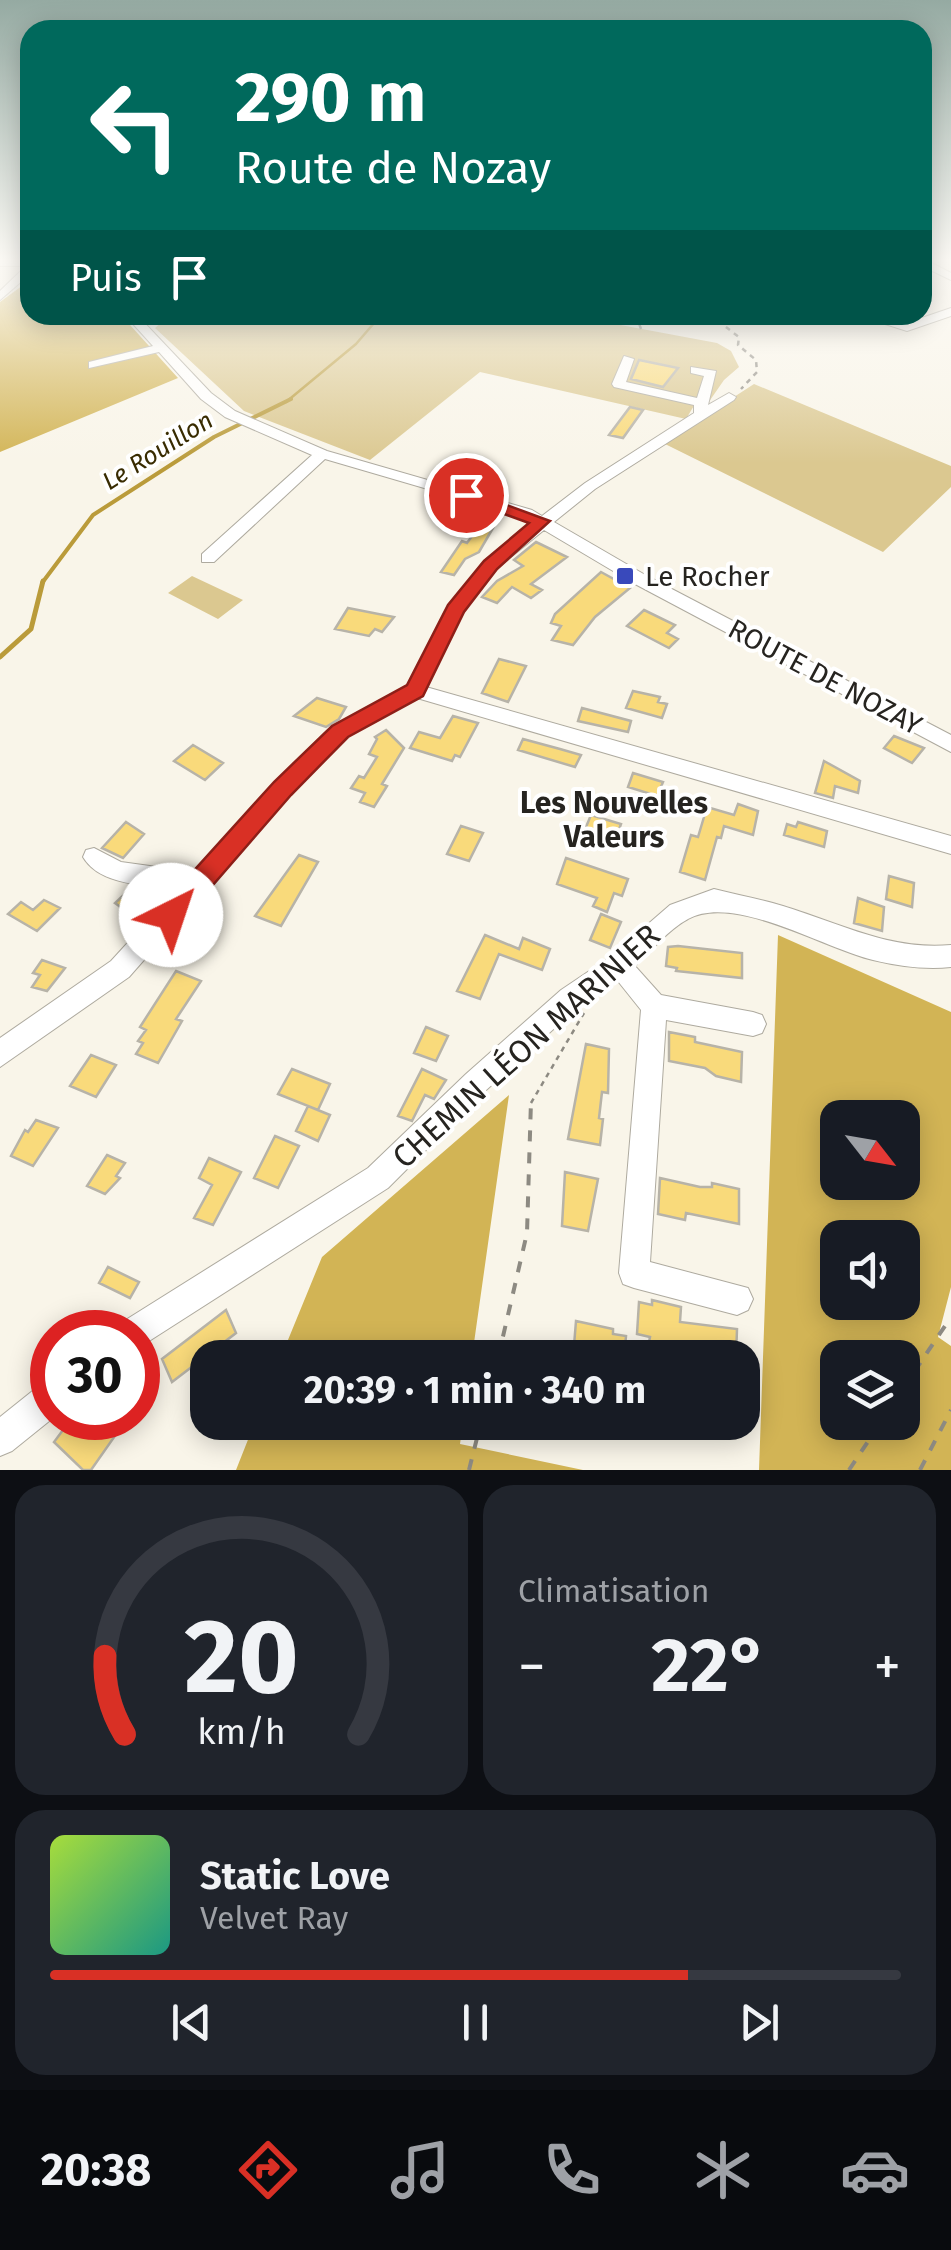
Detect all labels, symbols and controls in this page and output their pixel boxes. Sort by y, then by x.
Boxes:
text: 290 m [235,56,426,140]
icon: left [70,60,200,190]
text: Route de Nozay [235,141,551,195]
icon: arrive [162,250,217,305]
text: Puis [70,255,142,301]
water label: Le Rouillon [97,405,219,497]
pin [424,453,509,538]
icon: arrive [439,468,494,523]
place label: Le Rocher [645,560,770,593]
marker: Le Rocher [614,565,636,587]
street label: ROUTE DE NOZAY [723,612,928,742]
district label: Les Nouvelles Valeurs [520,785,708,855]
position arrow [119,863,223,967]
street label: CHEMIN LÉON MARINIER [385,916,667,1176]
north arrow [820,1100,920,1200]
map controls [820,1100,920,1440]
button: sound [820,1220,920,1320]
speed limit sign: 30 [30,1310,160,1440]
button: layers [820,1340,920,1440]
text: 20:39 · 1 min · 340 m [304,1367,646,1413]
text: Climatisation [518,1572,709,1610]
text: 20 [184,1595,299,1720]
text: 22° [651,1621,768,1711]
text: − [518,1634,546,1700]
text: + [874,1634,901,1700]
text: km/h [197,1711,286,1753]
text: Static Love [200,1853,390,1899]
text: Velvet Ray [200,1899,348,1937]
icon: previous [164,1995,219,2050]
icon: pause [448,1995,503,2050]
icon: next [732,1995,787,2050]
icon: directions [233,2135,303,2205]
icon: music [385,2135,455,2205]
icon: phone [537,2135,607,2205]
icon: climate [688,2135,758,2205]
icon: car [840,2135,910,2205]
text: 20:38 [41,2143,152,2197]

